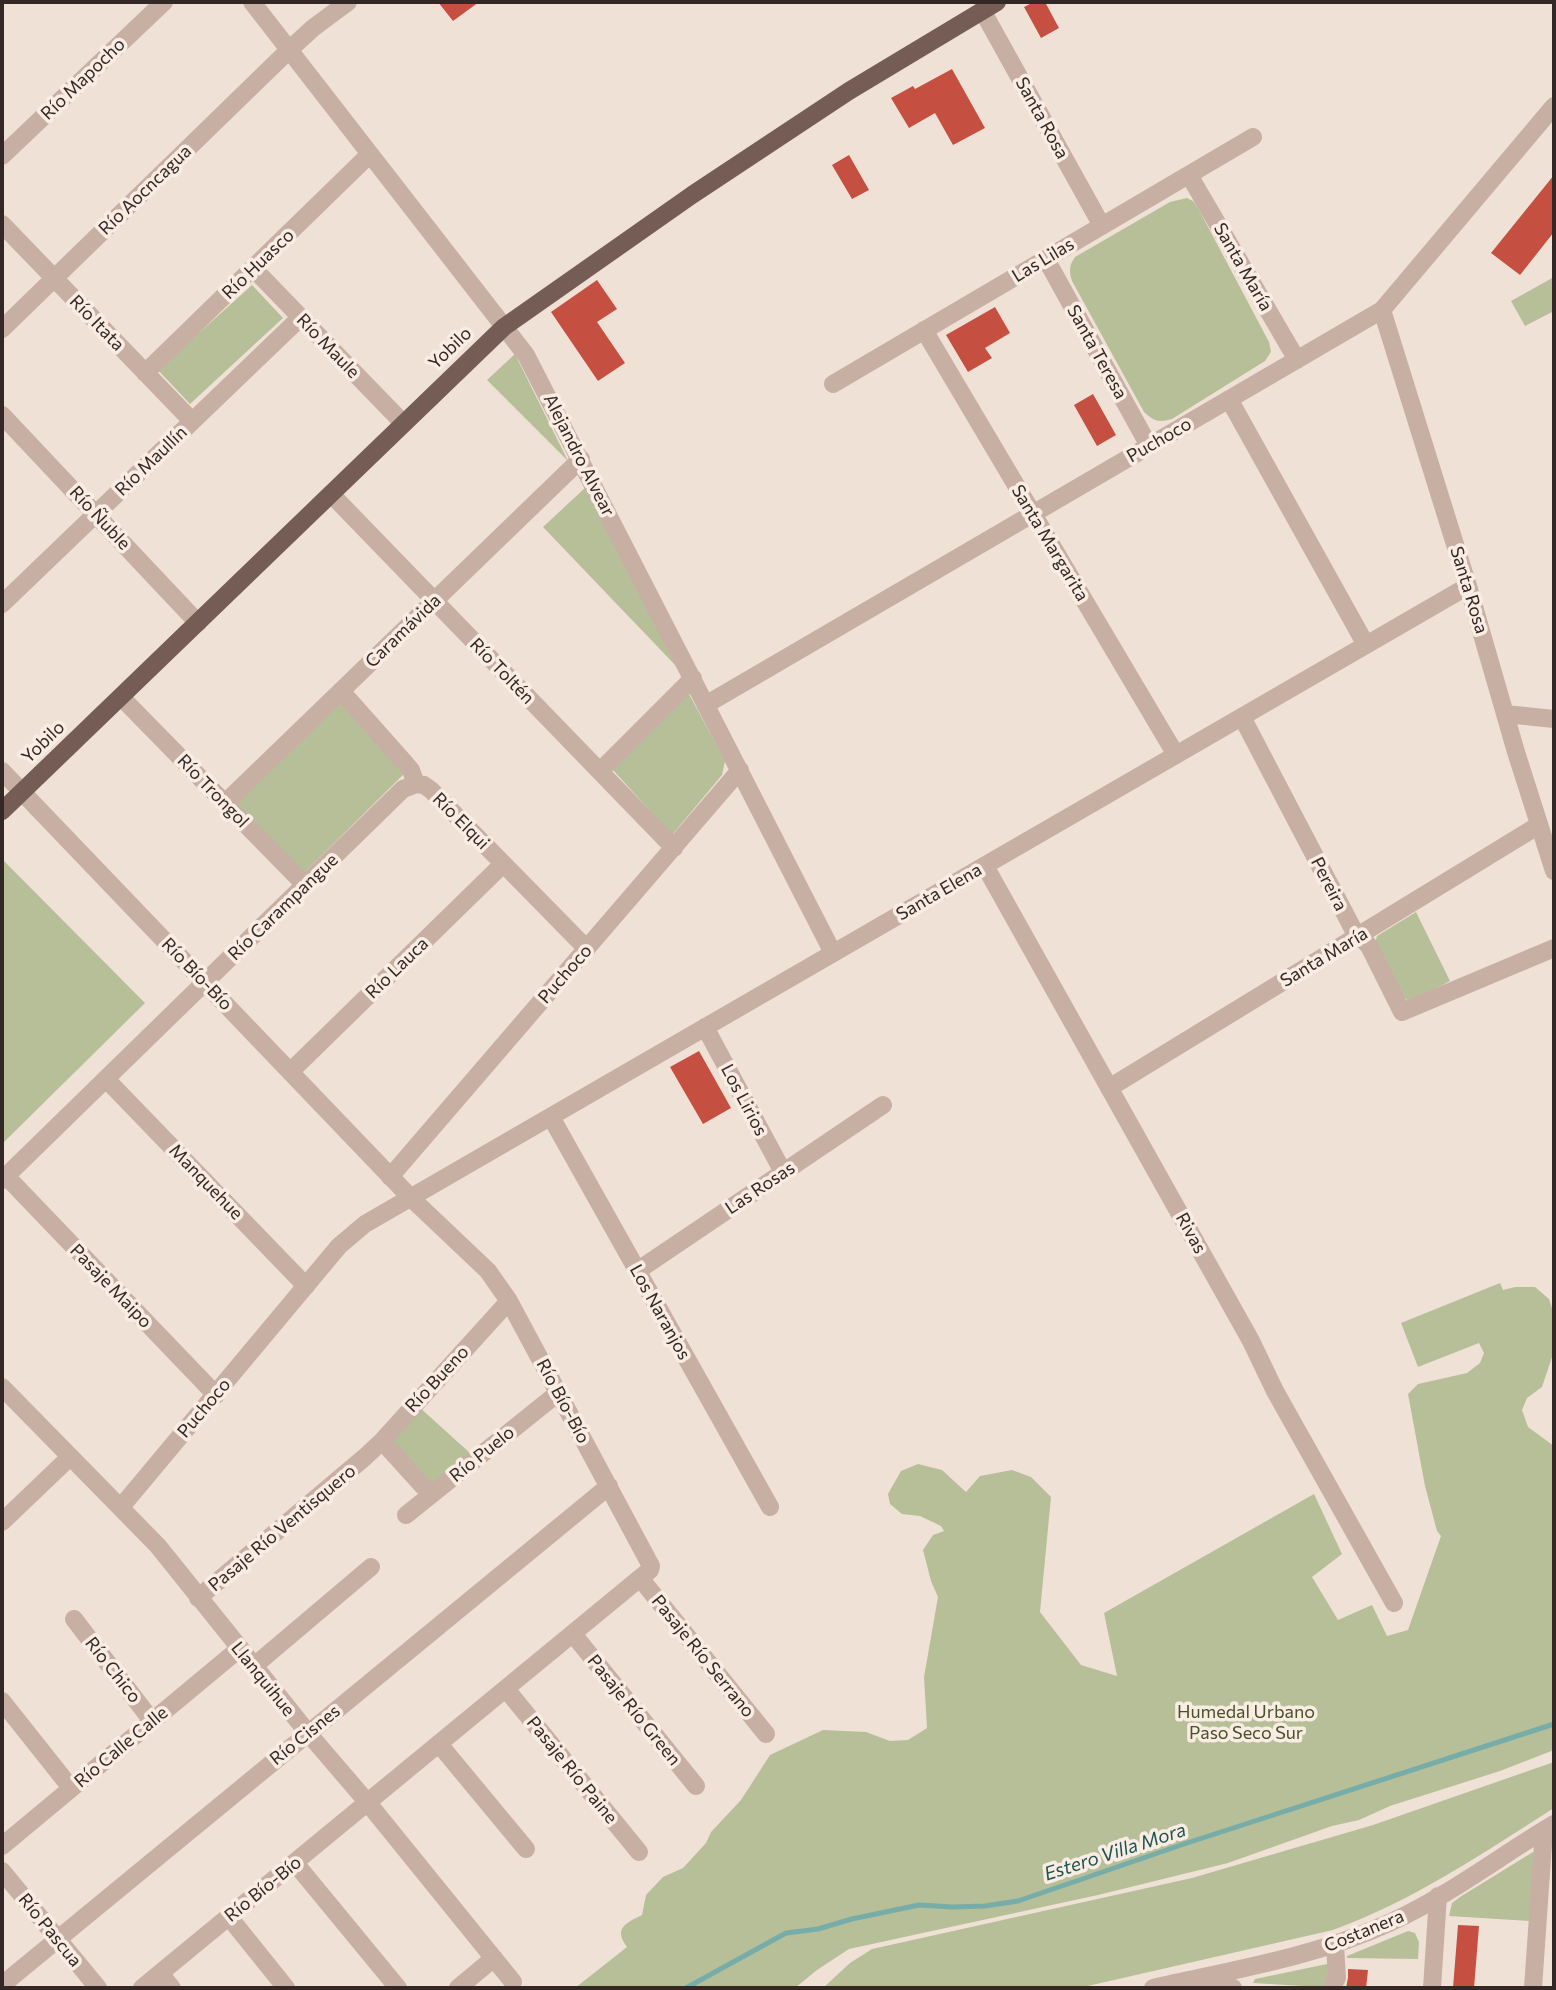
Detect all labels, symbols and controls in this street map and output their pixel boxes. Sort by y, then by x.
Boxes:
street label: Río Mapocho [36,33,130,125]
street label: Santa Rosa [1011,73,1073,163]
street label: Río Aocncagua [94,140,196,240]
street label: Santa María [1209,219,1277,315]
street label: Río Huasco [218,224,298,304]
street label: Las Lilas [1008,233,1078,287]
street label: Río Itata [65,290,129,356]
street label: Santa Teresa [1062,301,1132,403]
street label: Río Maule [292,309,364,383]
street label: Yobilo [424,322,476,374]
street label: Alejandro Alvear [539,390,619,520]
street label: Puchoco [1123,413,1195,467]
street label: Río Maullín [111,421,191,501]
street label: Santa Margarita [1007,481,1093,605]
street label: Río Ñuble [65,482,135,554]
street label: Santa Rosa [1445,544,1493,636]
street label: Caramávida [361,590,445,672]
street label: Río Toltén [465,633,539,709]
street label: Yobilo [17,716,69,768]
street label: Río Trongol [173,750,253,832]
street label: Río Elqui [428,788,494,854]
street label: Río Carampangue [224,849,342,965]
street label: Pereira [1306,853,1352,915]
street label: Santa Elena [892,859,986,925]
street label: Santa María [1276,922,1372,992]
street label: Río Bío-Bío [157,933,237,1015]
street label: Río Lauca [361,933,433,1003]
street label: Puchoco [534,940,596,1008]
street label: Los Lirios [716,1060,772,1140]
street label: Manquehue [165,1140,247,1224]
street label: Las Rosas [721,1157,799,1219]
street label: Rivas [1171,1209,1211,1257]
street label: Pasaje Maipo [66,1240,156,1332]
street label: Los Naranjos [625,1261,695,1363]
street label: Río Bueno [401,1341,473,1417]
street label: Río Bío-Bío [532,1355,594,1447]
street label: Puchoco [173,1374,235,1442]
street label: Río Puelo [445,1421,519,1487]
street label: Pasaje Río Ventisquero [204,1460,360,1596]
street label: Pasaje Río Serrano [647,1590,759,1722]
street label: Río Chico [81,1633,145,1707]
street label: Llanquihue [226,1637,300,1721]
street label: Pasaje Río Green [583,1650,685,1770]
street label: Río Cisnes [266,1700,344,1770]
park label: Humedal Urbano Paso Seco Sur [1177,1701,1315,1744]
street label: Río Calle Calle [70,1702,172,1792]
street label: Pasaje Río Paine [522,1712,622,1828]
water label: Estero Villa Mora [1041,1818,1189,1886]
street label: Río Bío-Bío [220,1852,306,1926]
street label: Río Pascua [14,1889,86,1971]
street label: Costanera [1321,1905,1407,1957]

